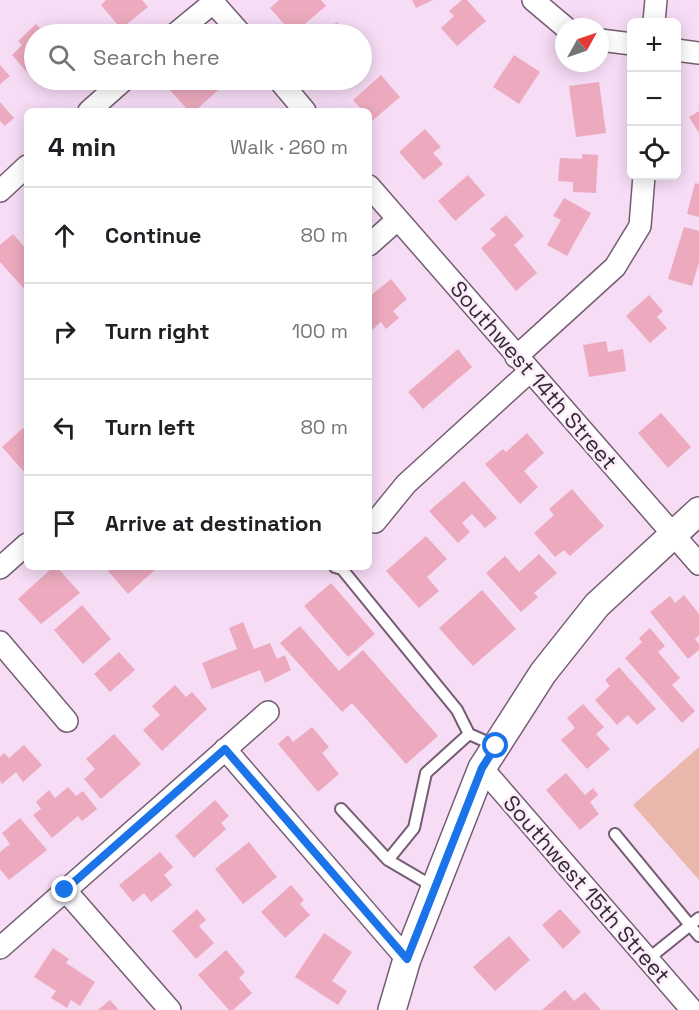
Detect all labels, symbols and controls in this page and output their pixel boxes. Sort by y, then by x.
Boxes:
north arrow [555,18,609,72]
map controls [627,18,681,180]
button: + [627,18,681,72]
search box [24,24,372,90]
icon: search [45,41,78,74]
text: Search here [93,43,220,71]
button: − [627,72,681,126]
button: locate [627,126,681,180]
text: 4 min [48,130,116,164]
text: Walk · 260 m [230,134,348,160]
icon: ahead [48,219,81,252]
text: Continue [105,221,201,249]
text: 80 m [300,222,348,248]
street label: Southwest 14th Street [444,275,624,475]
icon: right [48,315,81,348]
text: Turn right [105,317,210,345]
text: 100 m [292,318,348,344]
icon: left [48,411,81,444]
text: Turn left [105,413,195,441]
text: 80 m [300,414,348,440]
icon: arrive [48,507,81,540]
text: Arrive at destination [105,509,322,537]
route start [482,732,508,758]
street label: Southwest 15th Street [498,789,676,989]
route end [51,876,77,902]

